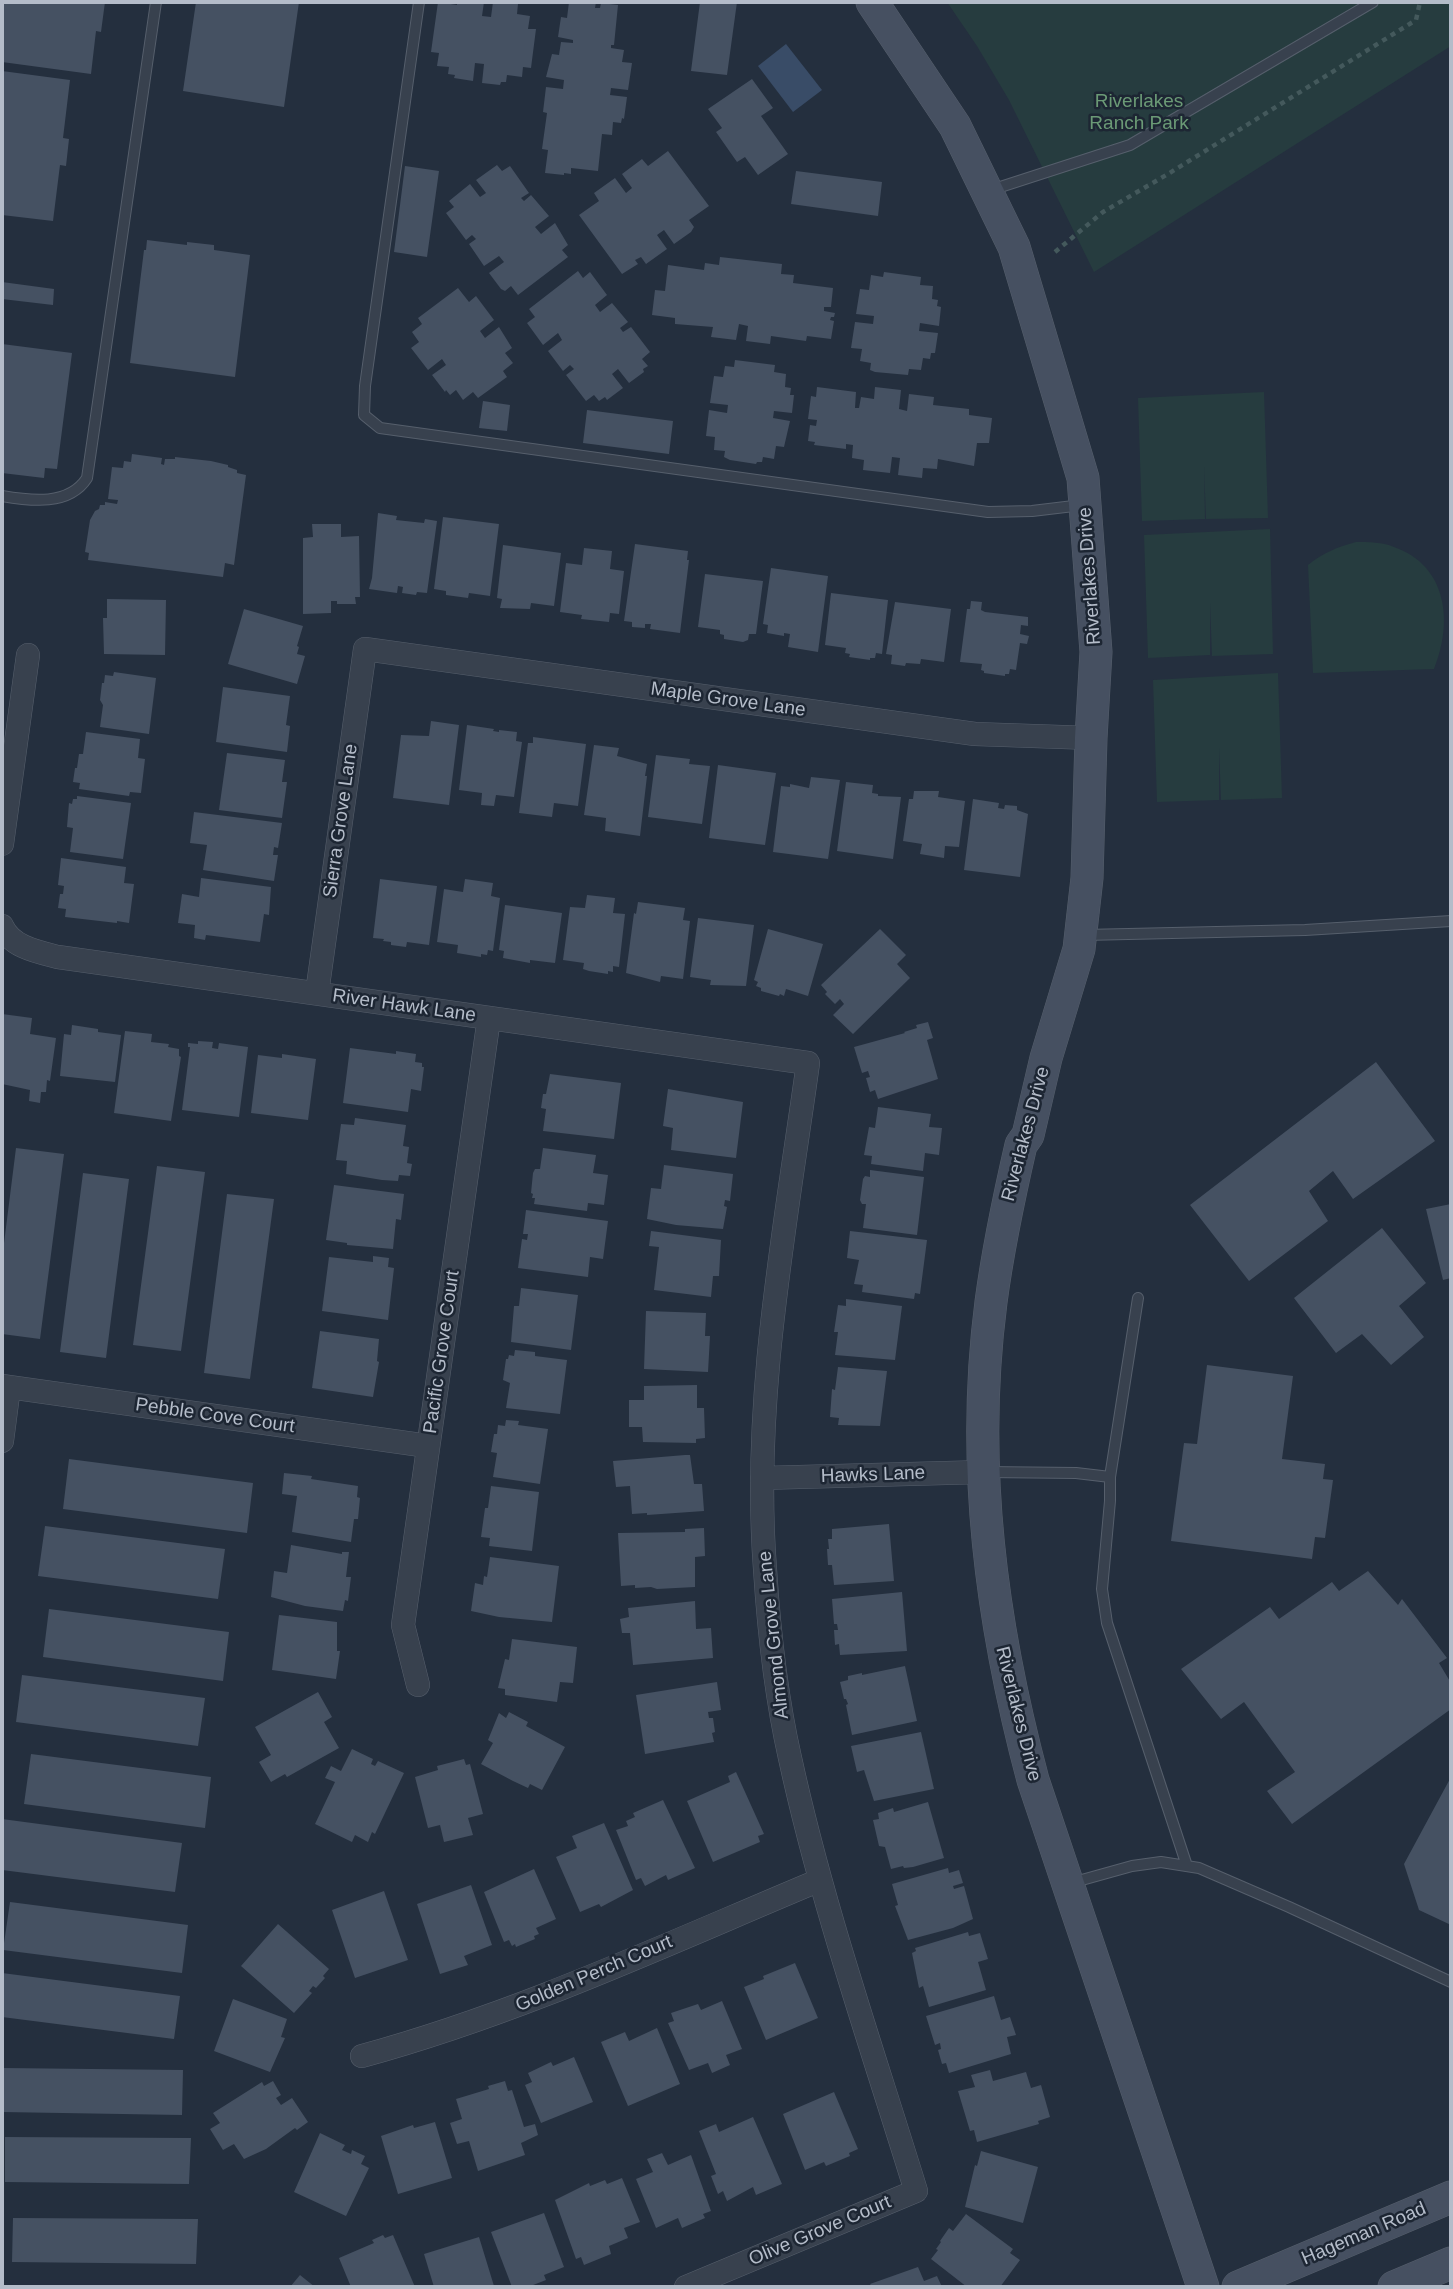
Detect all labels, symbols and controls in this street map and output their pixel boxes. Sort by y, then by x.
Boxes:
park label: Riverlakes Ranch Park [1089,91,1189,135]
street label: Riverlakes Drive [1074,506,1106,646]
street label: Maple Grove Lane [649,678,807,722]
street label: Sierra Grove Lane [319,743,363,899]
street label: River Hawk Lane [331,985,477,1027]
street label: Riverlakes Drive [997,1064,1055,1204]
street label: Pacific Grove Court [419,1269,465,1435]
street label: Pebble Cove Court [134,1394,296,1438]
street label: Hawks Lane [820,1462,926,1488]
street label: Almond Grove Lane [754,1550,794,1720]
street label: Riverlakes Drive [990,1644,1046,1784]
street label: Golden Perch Court [512,1931,676,2017]
street label: Olive Grove Court [746,2191,894,2271]
street label: Hageman Road [1298,2198,1430,2270]

